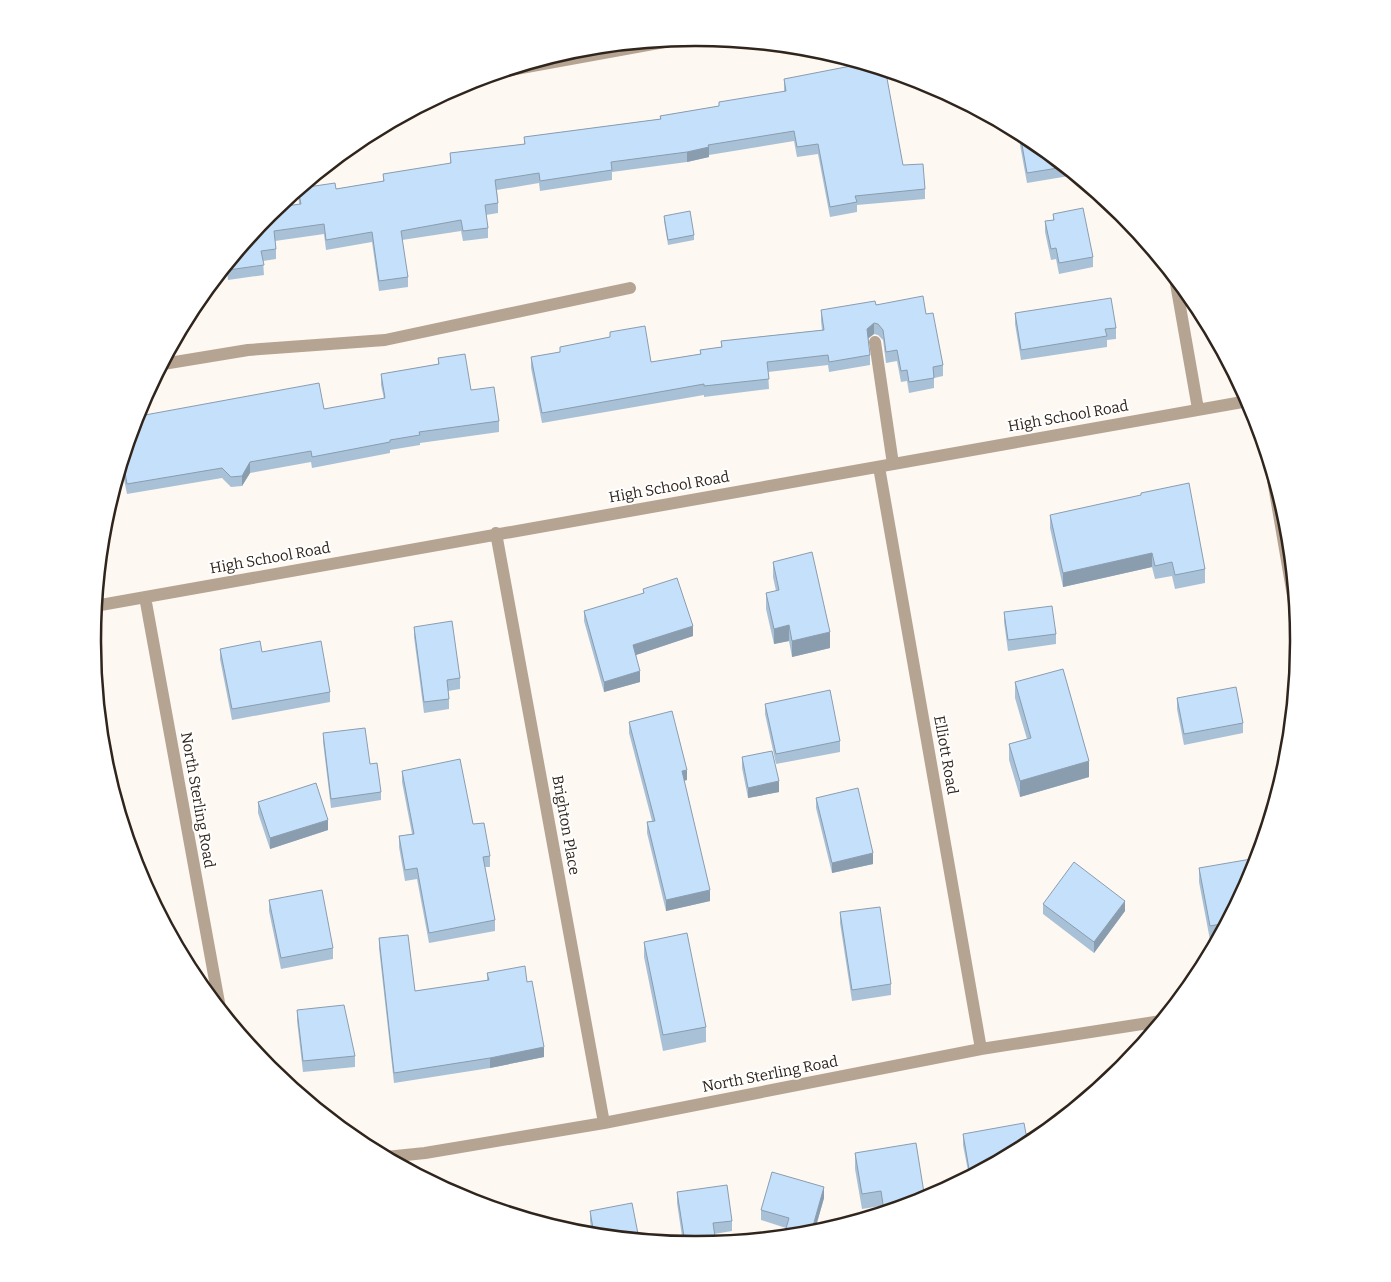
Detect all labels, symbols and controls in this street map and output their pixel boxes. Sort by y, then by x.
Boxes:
street label: High School Road [1006,396,1130,435]
street label: High School Road [607,467,731,506]
street label: High School Road [208,538,332,577]
street label: Elliott Road [930,714,962,796]
street label: North Sterling Road [177,730,219,870]
street label: Brighton Place [548,774,584,876]
street label: North Sterling Road [701,1052,840,1096]

